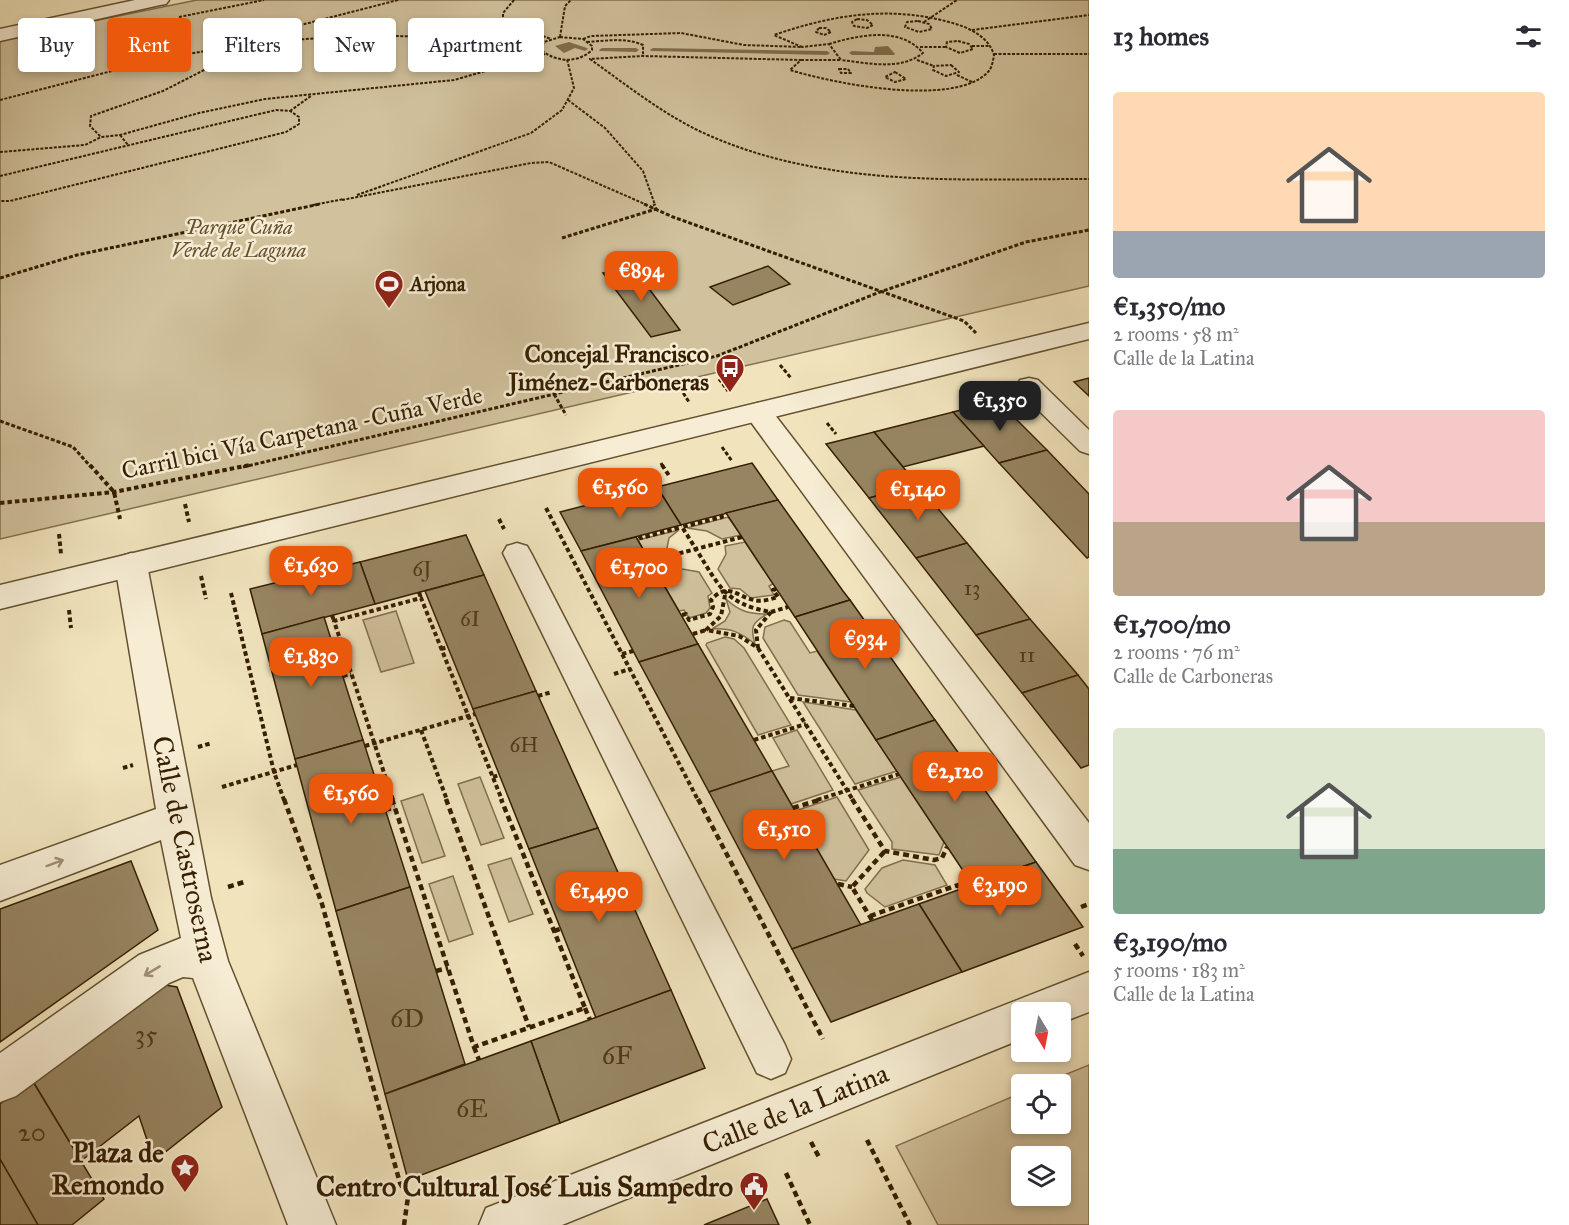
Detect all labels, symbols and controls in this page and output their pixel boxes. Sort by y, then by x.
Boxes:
chip: Buy [18,18,95,72]
chip: Rent [107,18,191,72]
chip: Filters [203,18,302,72]
chip: New [314,18,396,72]
chip: Apartment [408,18,544,72]
text: 13 homes [1113,20,1209,52]
icon: filters [1512,20,1545,53]
icon: home [1275,131,1383,239]
park label: Parque Cuña Verde de Laguna [172,215,306,262]
pin: €894 [605,251,677,302]
text: €894 [619,258,663,282]
sports icon: Arjona [373,268,405,310]
place label: Arjona [408,272,466,297]
text: €1,350/mo [1113,290,1225,322]
text: 2 rooms · 58 m² [1113,322,1239,346]
place label: Concejal Francisco Jiménez-Carboneras [505,339,709,397]
text: Calle de la Latina [1113,346,1254,370]
bus stop icon: Concejal Francisco Jiménez-Carboneras [714,352,746,394]
street label: Carril bici Vía Carpetana -Cuña Verde [119,380,485,486]
pin: €1,350 [951,381,1049,432]
text: €1,350 [973,388,1027,412]
icon: home [1275,449,1383,557]
pin: €1,560 [571,468,669,519]
pin: €1,140 [869,470,967,521]
text: €1,560 [592,475,648,499]
text: €1,140 [890,477,946,501]
pin: €1,630 [262,546,360,597]
pin: €1,700 [590,548,688,599]
text: €1,630 [283,553,339,577]
text: €1,700 [610,555,668,579]
house number: 6J [412,556,432,582]
house number: 13 [964,575,980,601]
house number: 6I [460,606,480,632]
text: €1,700/mo [1113,608,1230,640]
pin: €934 [829,619,901,670]
text: €934 [844,626,886,650]
pin: €1,830 [262,637,360,688]
text: 2 rooms · 76 m² [1113,640,1240,664]
house number: 11 [1019,642,1035,668]
text: €1,830 [283,644,339,668]
text: Calle de Carboneras [1113,664,1273,688]
house number: 6H [510,732,538,758]
street label: Calle de Castroserna [144,733,227,966]
pin: €2,120 [906,752,1004,803]
text: €2,120 [927,759,983,783]
icon: home [1275,767,1383,875]
pin: €1,560 [302,774,400,825]
text: €1,560 [323,781,379,805]
pin: €1,510 [735,810,833,861]
text: €1,510 [757,817,811,841]
one-way arrow [45,856,64,867]
pin: €3,190 [951,866,1049,917]
pin: €1,490 [550,872,648,923]
text: €3,190 [972,873,1028,897]
text: €1,490 [569,879,629,903]
text: €3,190/mo [1113,926,1227,958]
text: 5 rooms · 183 m² [1113,958,1245,982]
one-way arrow [144,965,161,977]
text: Calle de la Latina [1113,982,1254,1006]
house number: 6D [390,1002,424,1034]
north arrow [1011,1002,1071,1062]
map controls [1011,1002,1071,1206]
house number: 35 [135,1018,157,1050]
house number: 6F [602,1039,632,1071]
street label: Calle de la Latina [697,1055,894,1162]
button: locate [1011,1074,1071,1134]
house number: 6E [456,1092,488,1124]
house number: 20 [18,1116,46,1148]
place label: Plaza de Remondo [52,1135,164,1202]
button: layers [1011,1146,1071,1206]
place icon: Plaza de Remondo [169,1152,201,1194]
place label: Centro Cultural José Luis Sampedro [316,1169,733,1204]
public building icon: Centro Cultural José Luis Sampedro [738,1170,770,1212]

